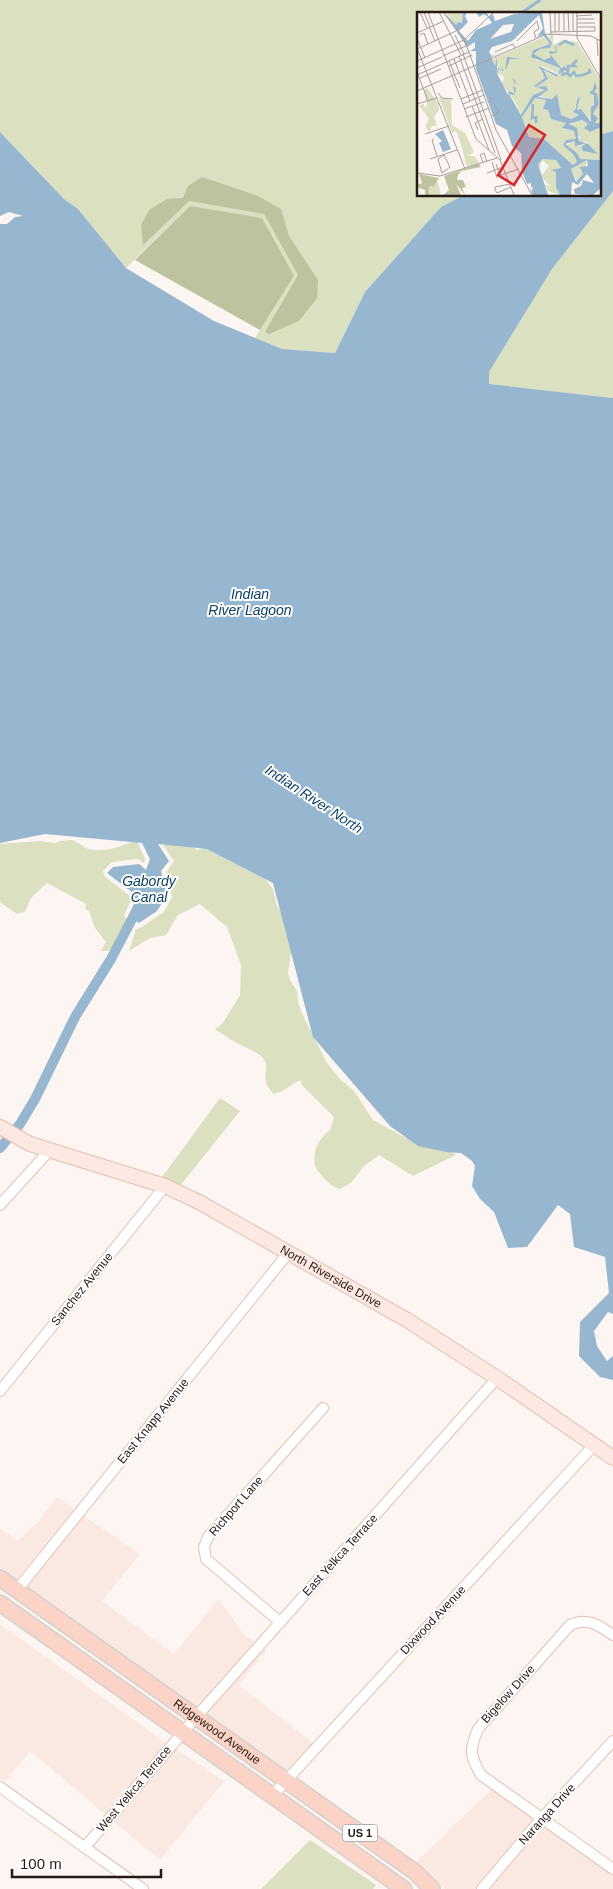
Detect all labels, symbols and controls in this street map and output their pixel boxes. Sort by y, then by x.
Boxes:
inset map [417,12,600,196]
water label: Indian River Lagoon [208,586,292,618]
water label: Indian River North [262,762,366,837]
water label: Gabordy Canal [122,873,177,905]
street label: North Riverside Drive [278,1243,384,1311]
street label: Sanchez Avenue [48,1249,116,1328]
street label: East Knapp Avenue [114,1375,192,1466]
street label: Richport Lane [206,1473,266,1539]
street label: East Yelkca Terrace [300,1511,381,1599]
street label: Dixwood Avenue [397,1582,469,1657]
street label: Bigelow Drive [478,1662,538,1726]
street label: Ridgewood Avenue [171,1696,264,1768]
street label: West Yelkca Terrace [94,1743,174,1835]
street label: Naranga Drive [516,1780,578,1847]
road number: US 1 [342,1825,378,1842]
scale bar [12,1846,161,1878]
text: 100 m [20,1855,62,1872]

